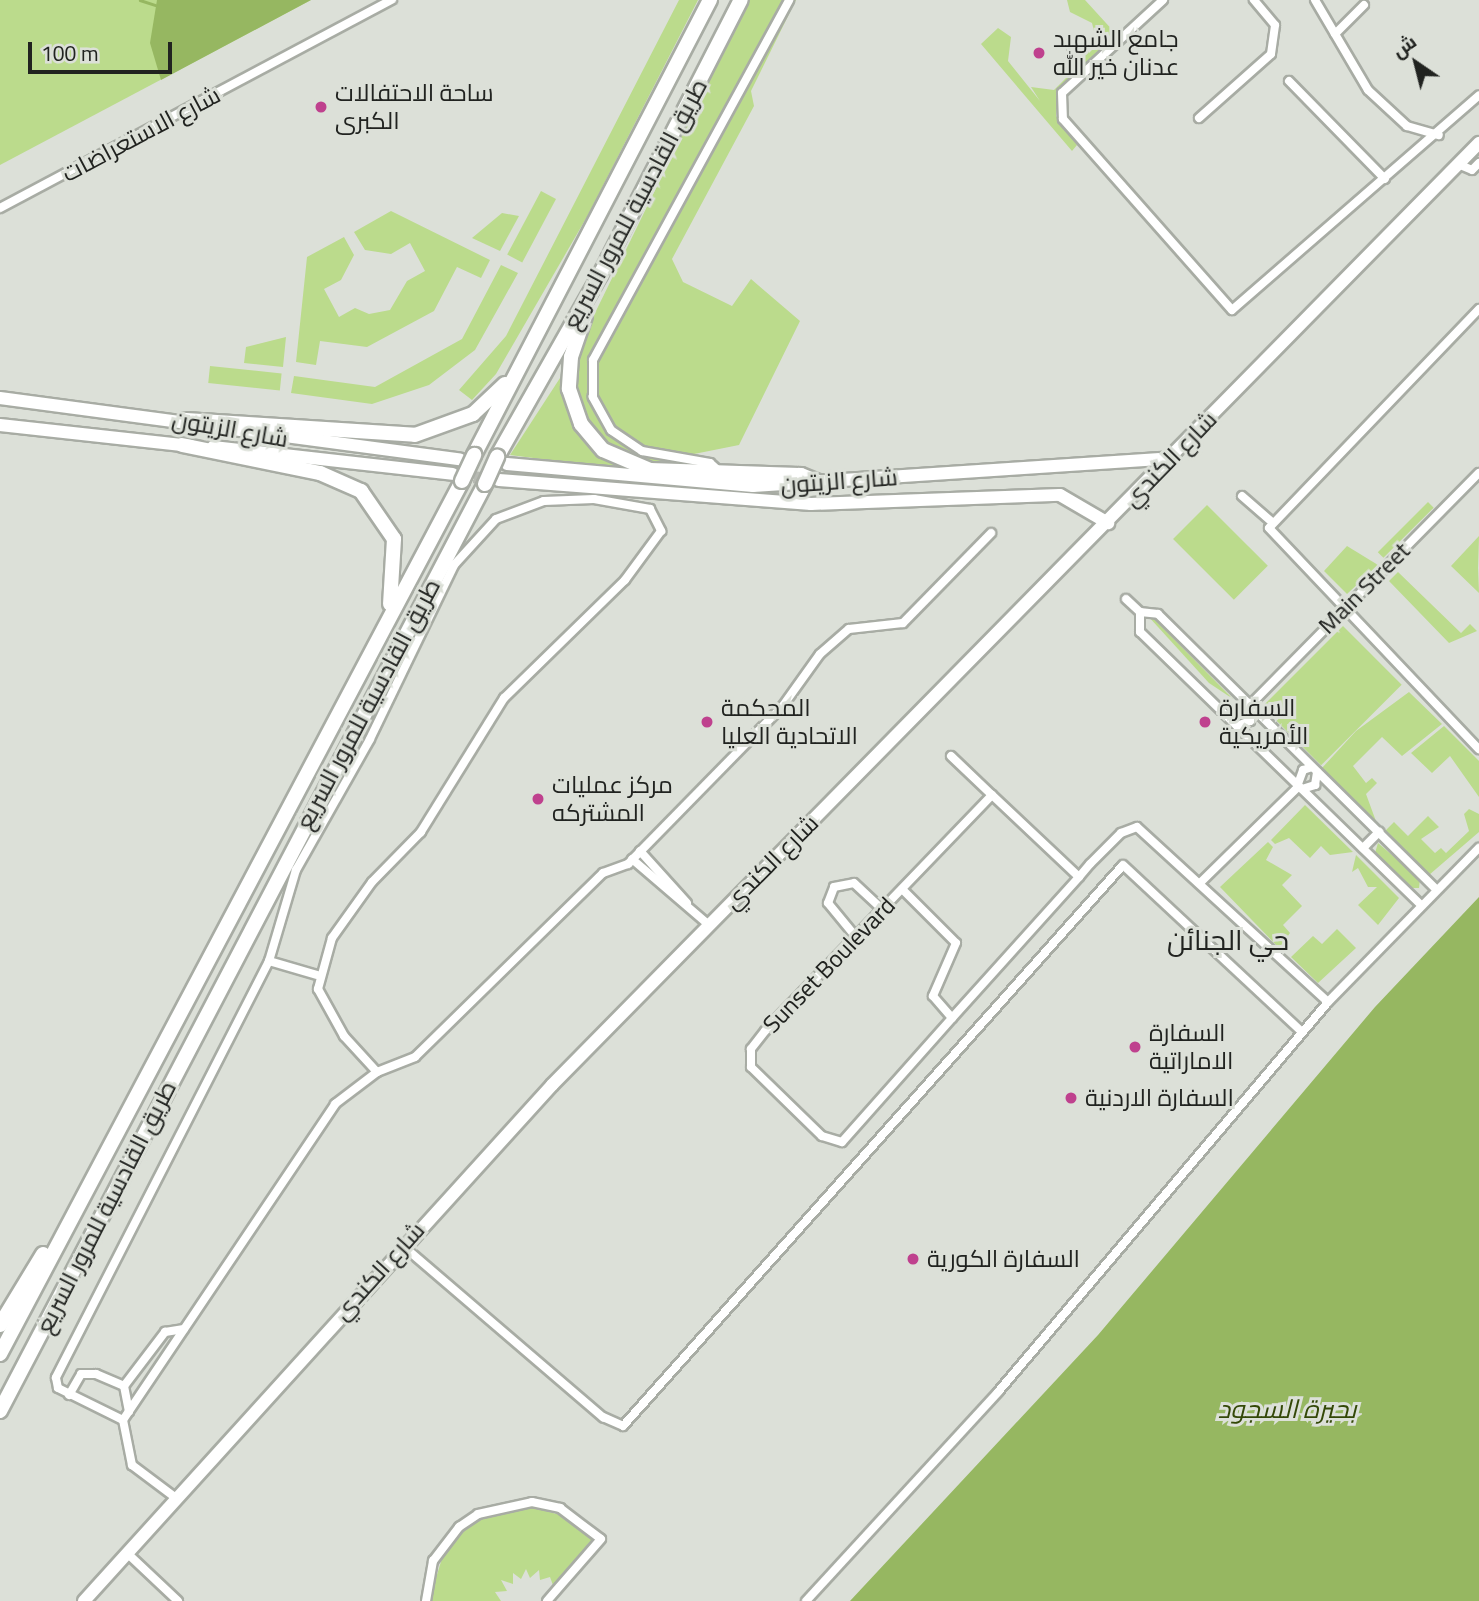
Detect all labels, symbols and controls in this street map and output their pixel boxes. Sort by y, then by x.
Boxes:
text: ش [1384,24,1424,68]
place label: جامع الشهيد عدنان خير الله [1053,25,1179,81]
scale bar [32,28,175,72]
north arrow [1381,28,1451,98]
text: 100 m [41,34,98,73]
marker: جامع الشهيد عدنان خير الله [1031,45,1047,61]
street label: طريق القادسية للمرور السريع [557,74,713,334]
place label: ساحة الاحتفالات الكبرى [335,79,494,135]
street label: شارع الاستعراضات [57,80,225,188]
marker: ساحة الاحتفالات الكبرى [313,99,329,115]
street label: شارع الزيتون [170,405,290,453]
street label: شارع الكندي [1117,405,1223,513]
street label: شارع الزيتون [780,463,898,499]
street label: Main Street [1312,536,1416,640]
street label: طريق القادسية للمرور السريع [290,574,446,834]
place label: المحكمة الاتحادية العليا [721,694,858,750]
place label: السفارة الأمريكية [1219,694,1309,750]
marker: المحكمة الاتحادية العليا [699,714,715,730]
marker: السفارة الأمريكية [1197,714,1213,730]
place label: مركز عمليات المشتركه [552,771,673,827]
marker: مركز عمليات المشتركه [530,791,546,807]
street label: شارع الكندي [718,809,824,915]
street label: Sunset Boulevard [757,891,901,1039]
district label: حي الجنائن [1167,923,1289,957]
place label: السفارة الاماراتية [1149,1019,1234,1075]
marker: السفارة الاماراتية [1127,1039,1143,1055]
street label: طريق القادسية للمرور السريع [30,1076,182,1338]
place label: السفارة الاردنية [1085,1084,1234,1112]
marker: السفارة الاردنية [1063,1090,1079,1106]
street label: شارع الكندي [327,1216,431,1326]
place label: السفارة الكورية [927,1245,1080,1273]
marker: السفارة الكورية [905,1251,921,1267]
water label: بحيرة السجود [1218,1393,1356,1425]

